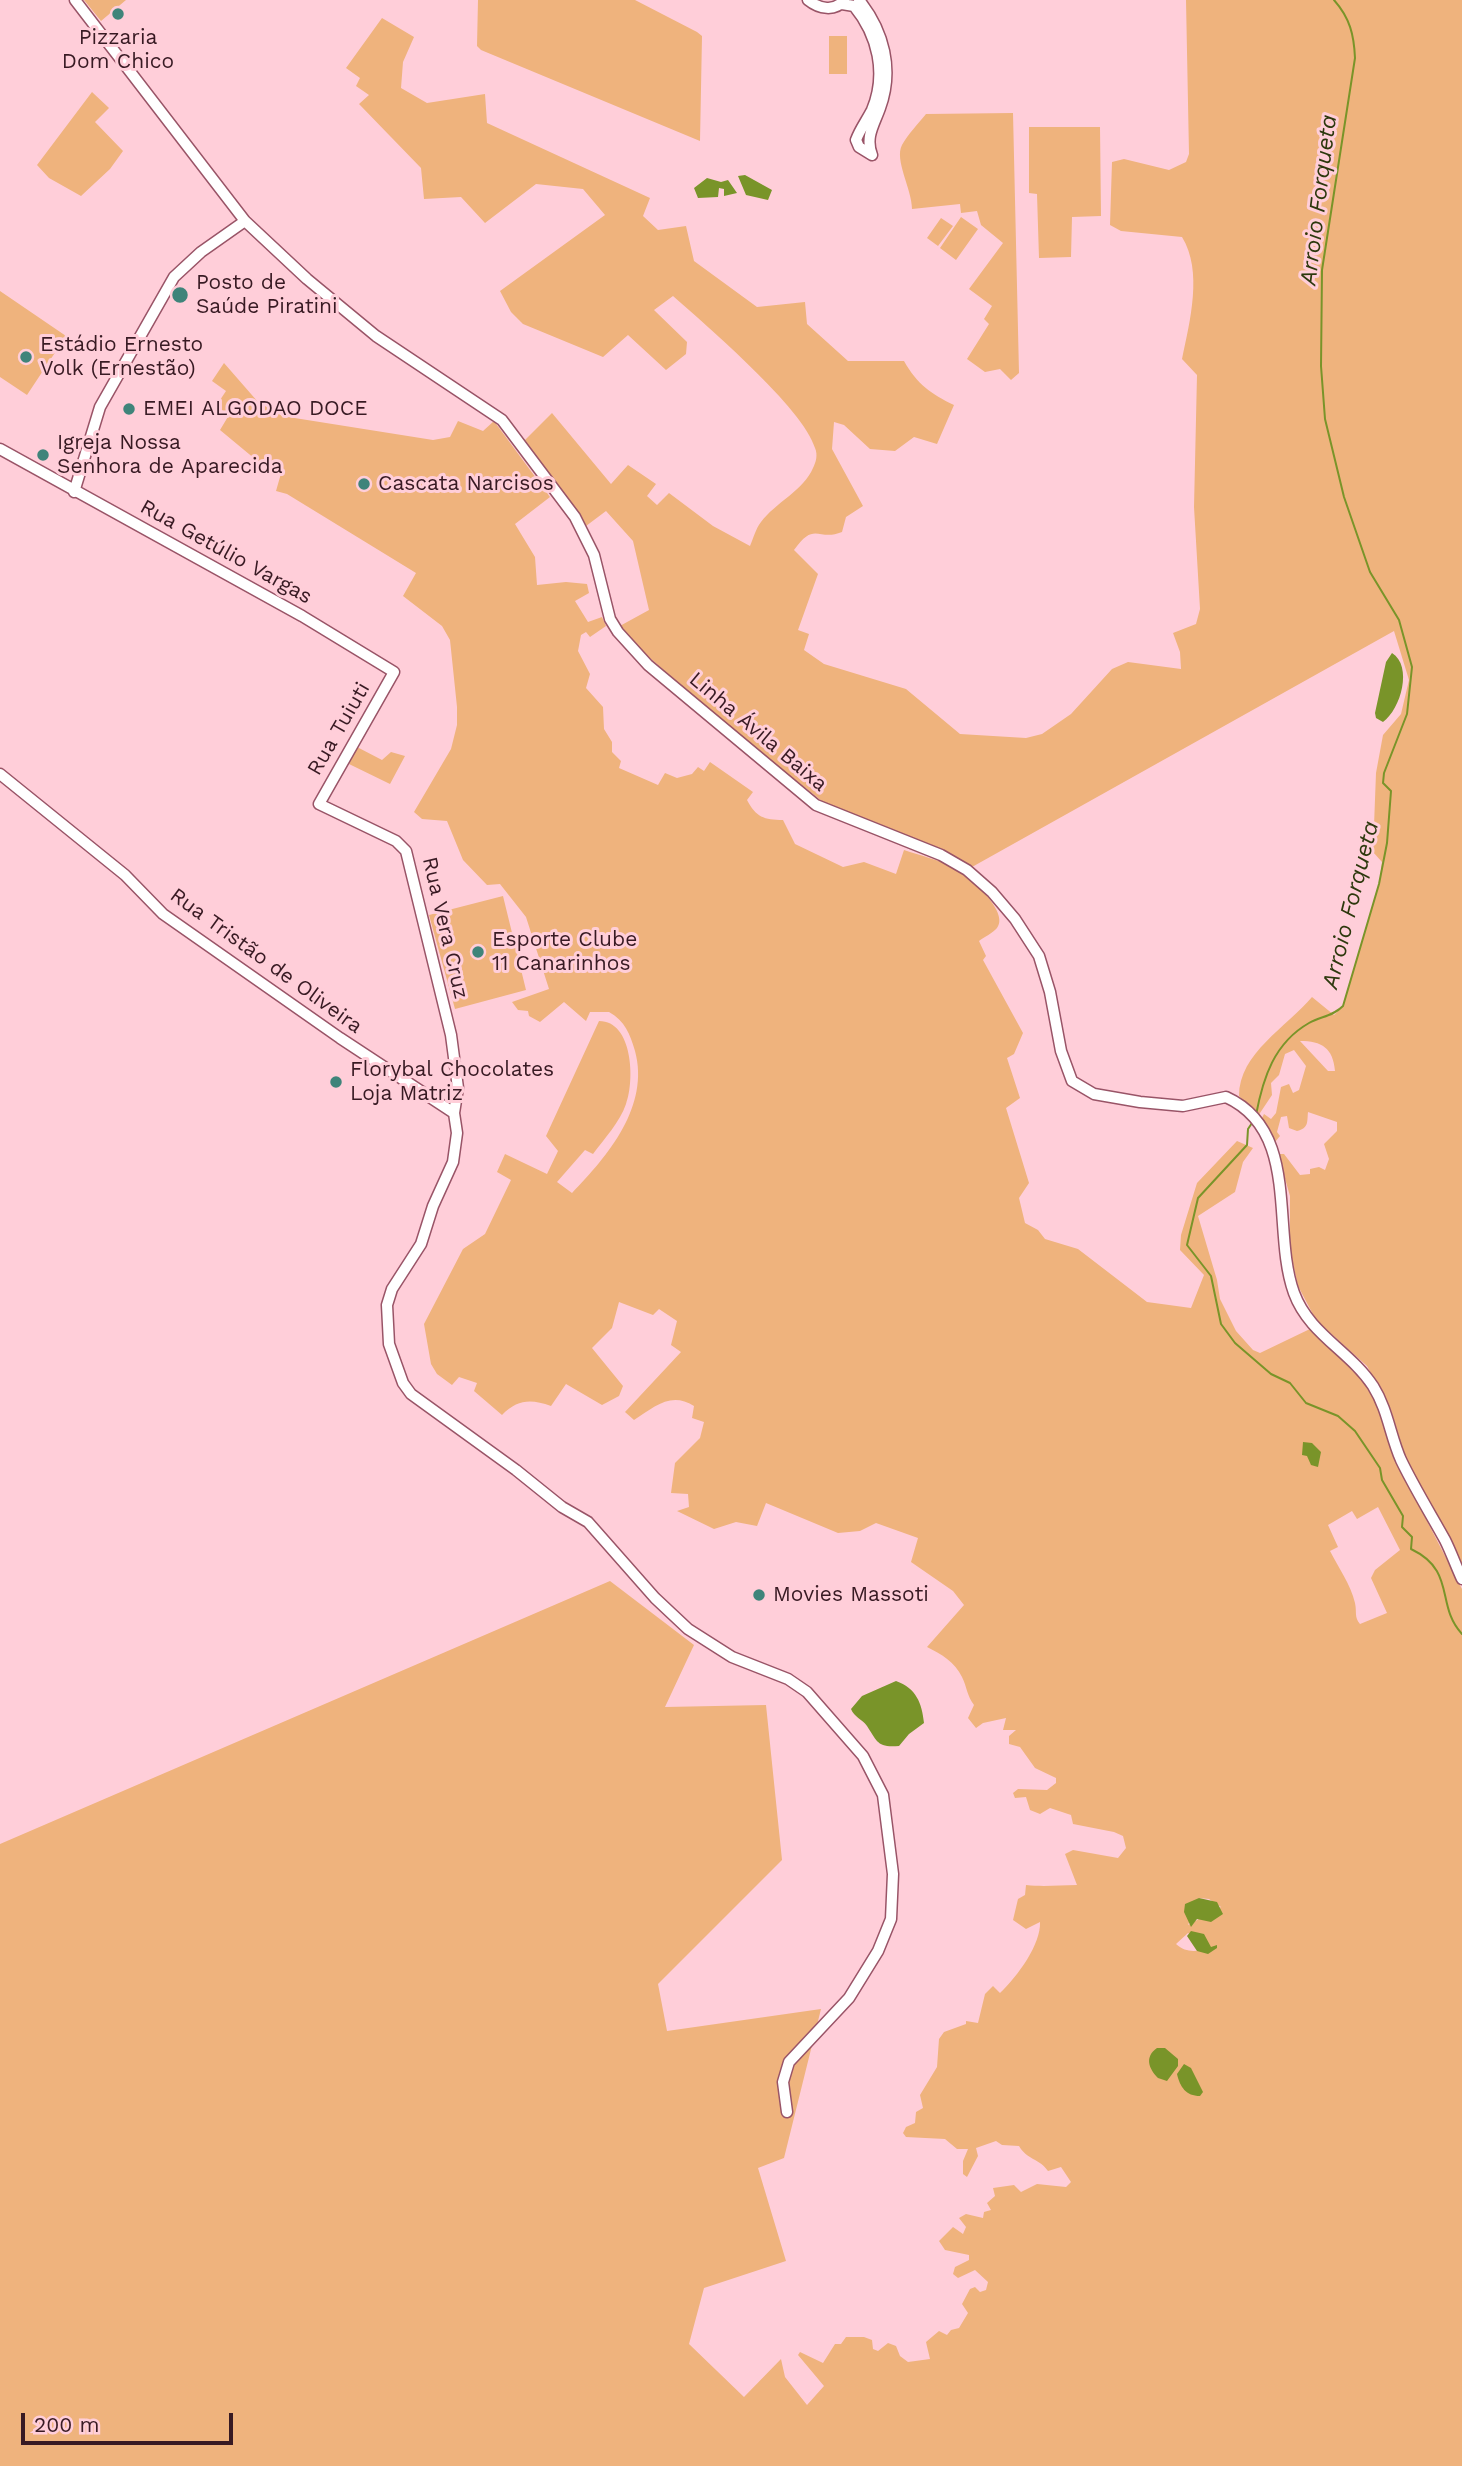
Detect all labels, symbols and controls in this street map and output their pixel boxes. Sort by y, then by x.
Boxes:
marker: Pizzaria Dom Chico [110,6,126,22]
place label: Pizzaria Dom Chico [62,25,174,75]
water label: Arroio Forqueta [1295,113,1343,287]
place label: Posto de Saúde Piratini [196,270,338,320]
marker: Posto de Saúde Piratini [170,285,190,305]
place label: Estádio Ernesto Volk (Ernestão) [40,332,203,382]
marker: Estádio Ernesto Volk (Ernestão) [18,349,34,365]
place label: EMEI ALGODAO DOCE [143,396,368,422]
marker: EMEI ALGODAO DOCE [121,401,137,417]
place label: Igreja Nossa Senhora de Aparecida [57,430,283,480]
marker: Igreja Nossa Senhora de Aparecida [35,447,51,463]
place label: Cascata Narcisos [378,471,554,497]
marker: Cascata Narcisos [356,476,372,492]
street label: Rua Getúlio Vargas [136,494,316,610]
street label: Linha Ávila Baixa [684,667,832,797]
street label: Rua Tuiuti [302,678,376,780]
water label: Arroio Forqueta [1317,818,1385,992]
street label: Rua Vera Cruz [416,855,474,1001]
street label: Rua Tristão de Oliveira [165,883,367,1039]
place label: Esporte Clube 11 Canarinhos [492,927,637,977]
marker: Esporte Clube 11 Canarinhos [470,944,486,960]
place label: Florybal Chocolates Loja Matriz [350,1057,554,1107]
marker: Florybal Chocolates Loja Matriz [328,1074,344,1090]
place label: Movies Massoti [773,1582,929,1608]
marker: Movies Massoti [751,1587,767,1603]
scale bar [24,2400,236,2444]
text: 200 m [34,2412,100,2437]

